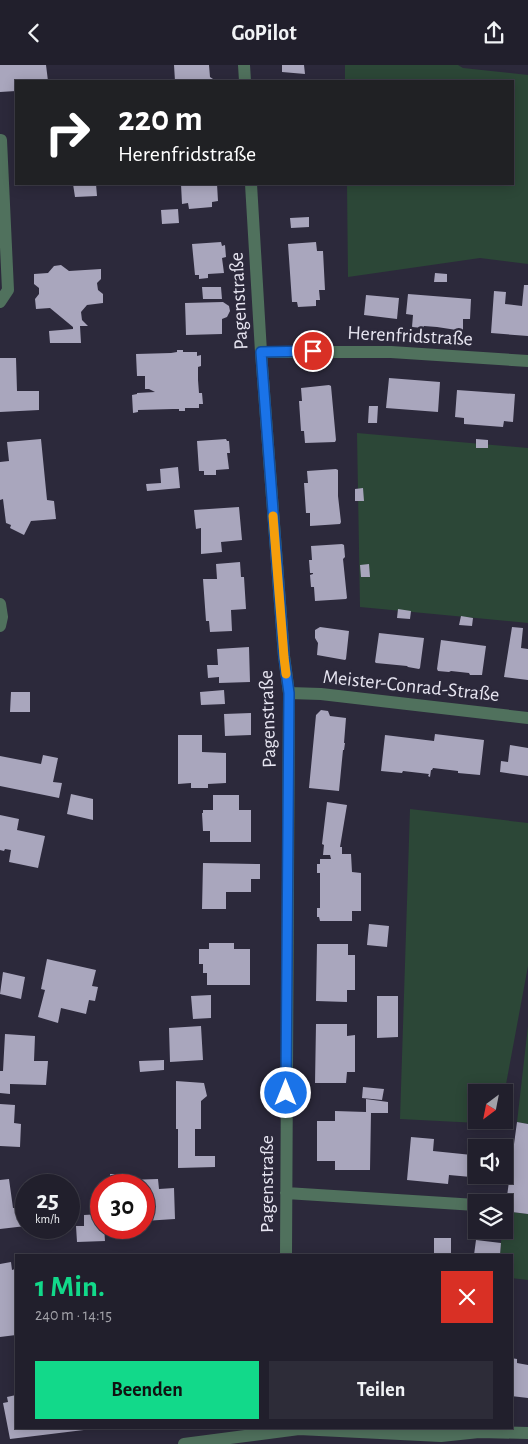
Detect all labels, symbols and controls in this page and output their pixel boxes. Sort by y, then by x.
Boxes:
icon: back [20,19,48,47]
icon: share [480,19,508,47]
text: GoPilot [231,22,297,44]
icon: right [35,100,100,165]
text: 220 m [118,102,203,137]
text: Herenfridstraße [118,143,256,165]
street label: Pagenstraße [226,252,252,350]
street label: Herenfridstraße [347,323,473,349]
pin [292,330,334,372]
icon: arrive [299,337,327,365]
street label: Meister-Conrad-Straße [322,667,500,705]
street label: Pagenstraße [256,670,280,768]
position arrow [259,1066,311,1118]
north arrow [468,1084,512,1129]
map controls [468,1084,513,1239]
street label: Pagenstraße [257,1135,277,1233]
button: sound [468,1139,513,1184]
speed limit sign: 30 [90,1174,155,1239]
text: 25 [36,1188,59,1213]
button: layers [468,1194,513,1239]
text: km/h [35,1213,60,1225]
button: close [441,1271,493,1323]
text: 1 Min. [35,1272,105,1302]
text: 240 m · 14:15 [35,1307,112,1323]
button: Beenden [35,1361,259,1419]
button: Teilen [269,1361,493,1419]

